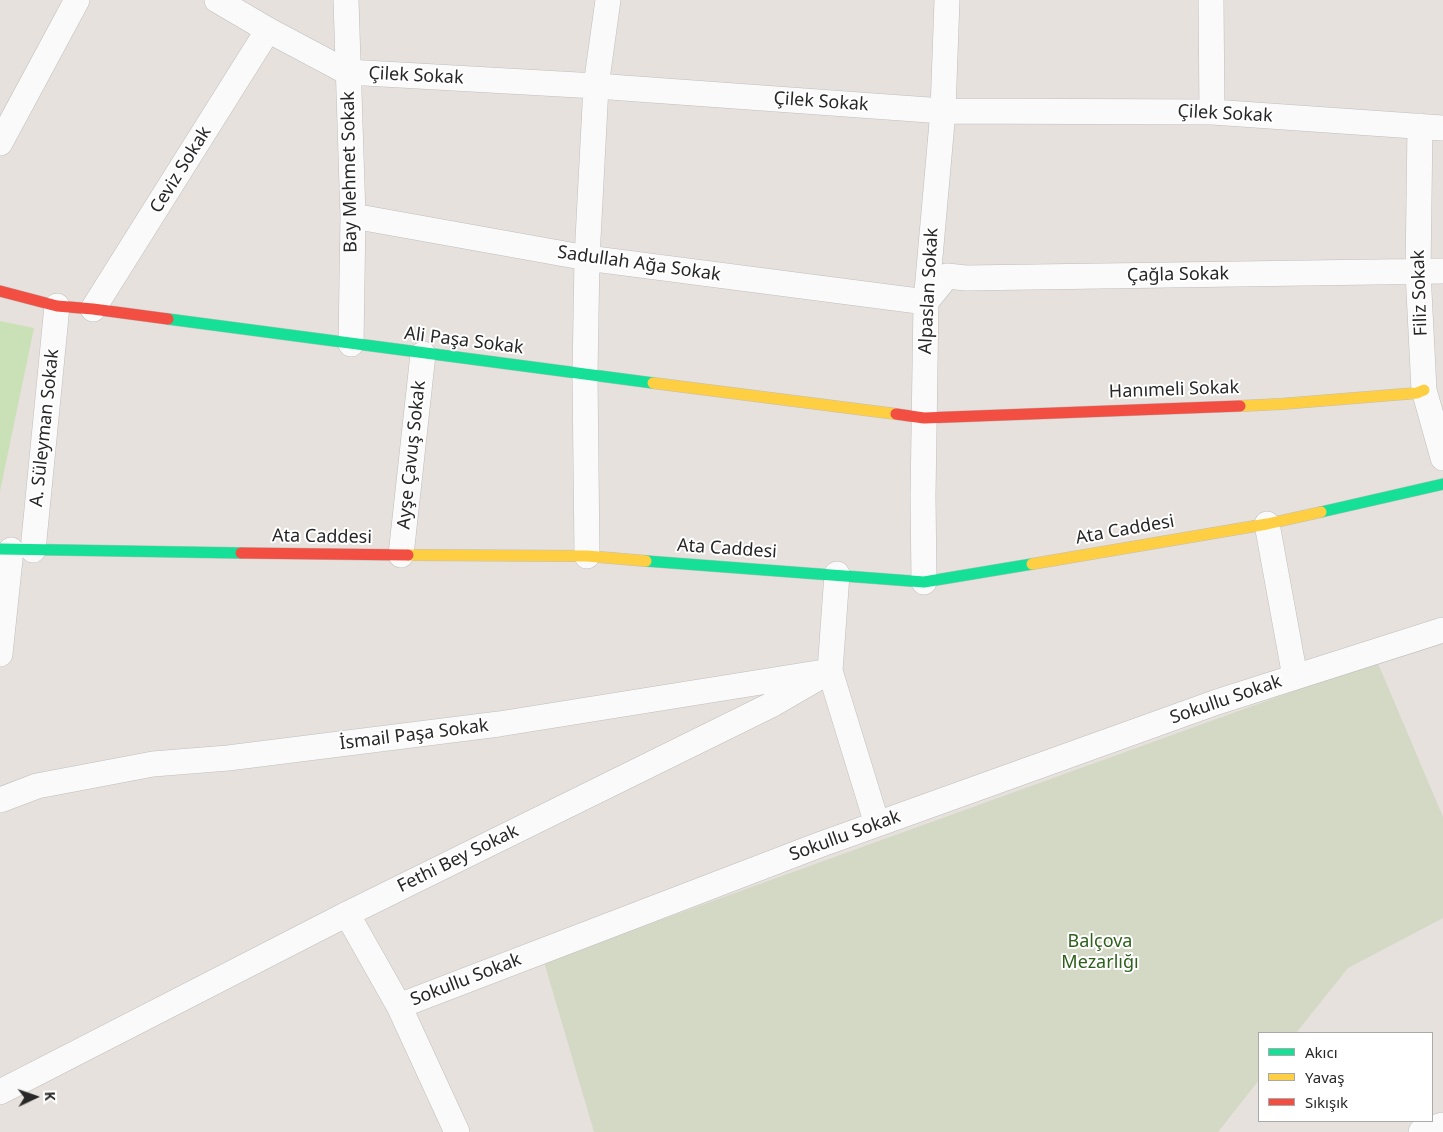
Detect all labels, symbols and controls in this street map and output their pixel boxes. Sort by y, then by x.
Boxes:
street label: Çilek Sokak [368,63,464,89]
street label: Çilek Sokak [773,88,869,116]
street label: Bay Mehmet Sokak [338,91,362,253]
street label: Çilek Sokak [1177,101,1273,127]
street label: Ceviz Sokak [146,123,216,217]
street label: Alpaslan Sokak [915,227,943,355]
street label: Sadullah Ağa Sokak [556,242,722,286]
street label: Filiz Sokak [1408,249,1432,337]
street label: Çağla Sokak [1127,263,1229,287]
street label: Ali Paşa Sokak [403,323,525,359]
street label: A. Süleyman Sokak [26,348,64,508]
street label: Hanımeli Sokak [1109,377,1239,403]
street label: Ayşe Çavuş Sokak [393,380,431,530]
street label: Ata Caddesi [1074,511,1176,549]
street label: Ata Caddesi [272,525,372,549]
street label: Ata Caddesi [676,535,778,563]
street label: Sokullu Sokak [1167,671,1285,729]
street label: İsmail Paşa Sokak [338,715,490,755]
street label: Sokullu Sokak [786,806,904,866]
street label: Fethi Bey Sokak [394,820,522,898]
park label: Balçova Mezarlığı [1061,931,1139,974]
street label: Sokullu Sokak [408,949,524,1011]
legend [1258,1032,1433,1122]
text: Akıcı [1305,1042,1338,1062]
text: Yavaş [1305,1067,1344,1087]
north arrow [10,1072,60,1122]
text: K [41,1091,60,1101]
text: Sıkışık [1305,1092,1348,1112]

